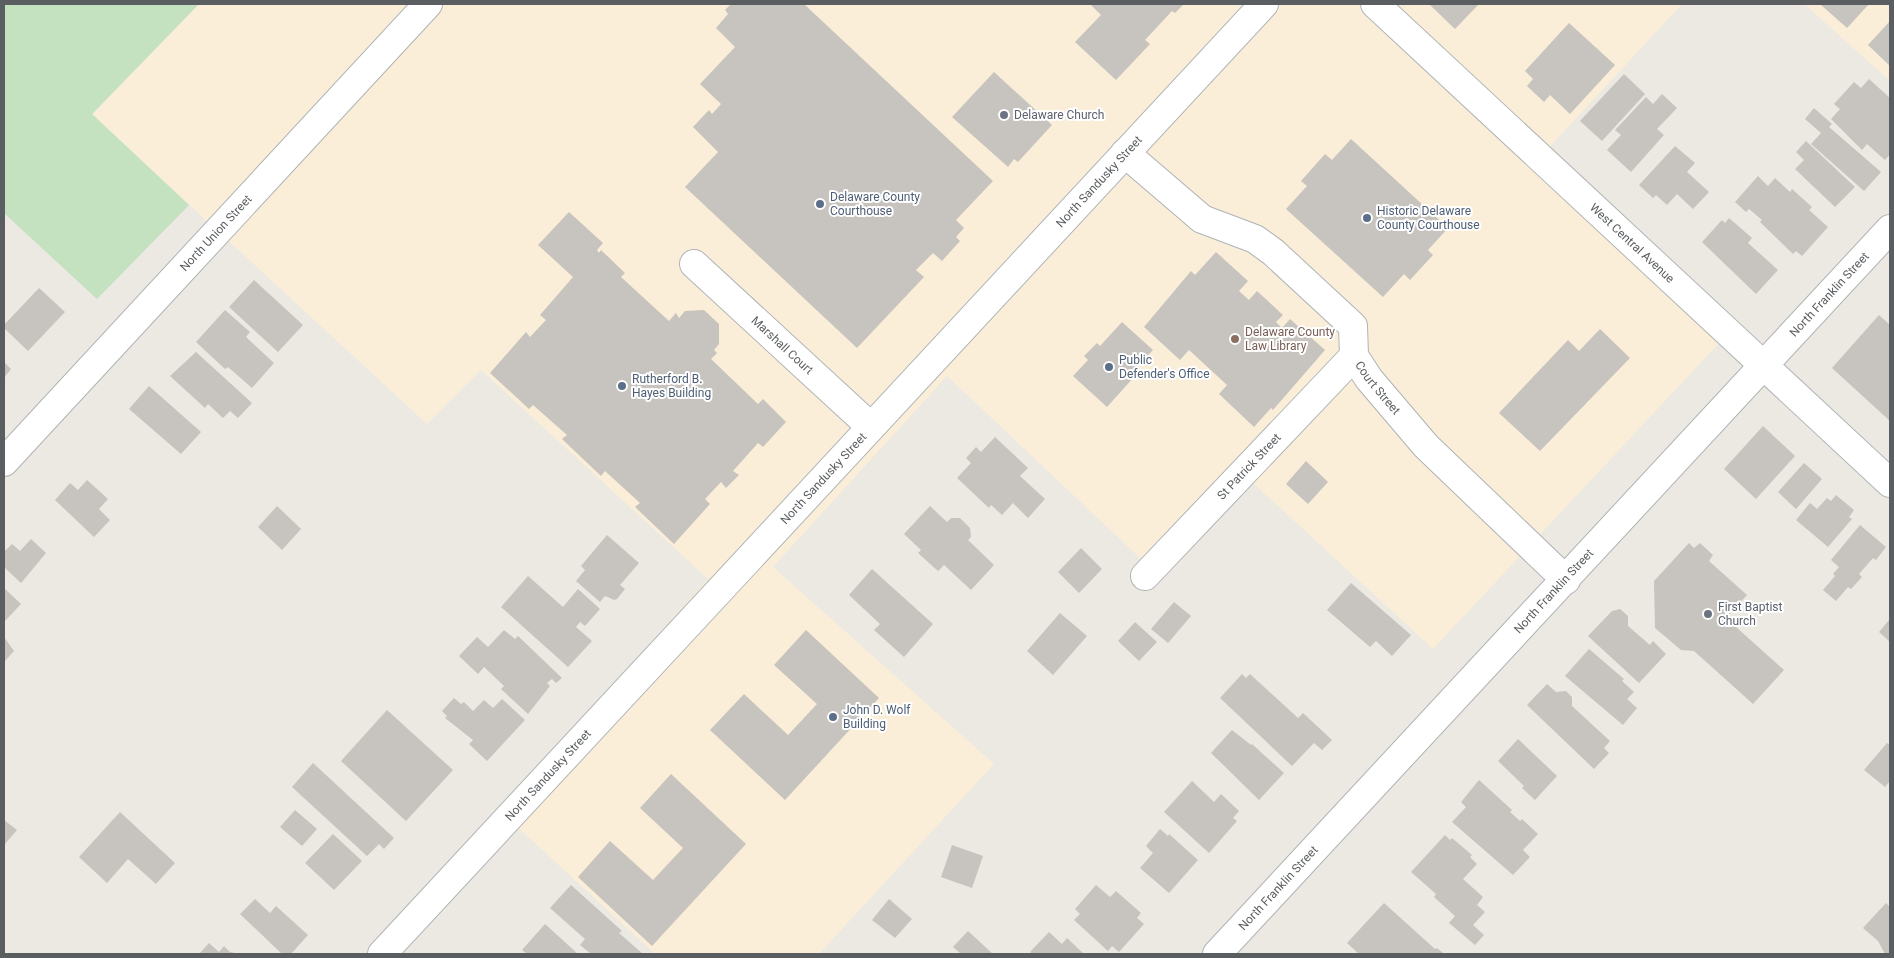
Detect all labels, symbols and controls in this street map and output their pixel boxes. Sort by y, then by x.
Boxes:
place label: Delaware Church [1014,108,1104,122]
marker: Delaware Church [998,109,1010,121]
street label: North Sandusky Street [1053,133,1145,230]
place label: Delaware County Courthouse [830,190,920,218]
street label: North Union Street [177,192,255,274]
marker: Delaware County Courthouse [814,198,826,210]
street label: West Central Avenue [1587,200,1677,286]
place label: Historic Delaware County Courthouse [1377,204,1480,232]
marker: Historic Delaware County Courthouse [1361,212,1373,224]
street label: North Franklin Street [1787,249,1872,339]
street label: Marshall Court [749,313,816,377]
place label: Delaware County Law Library [1245,325,1335,353]
marker: Delaware County Law Library [1229,333,1241,345]
place label: Public Defender's Office [1119,353,1210,381]
street label: Court Street [1352,359,1403,417]
marker: Public Defender's Office [1103,361,1115,373]
place label: Rutherford B. Hayes Building [632,372,711,400]
marker: Rutherford B. Hayes Building [616,380,628,392]
street label: North Sandusky Street [778,430,869,527]
street label: St Patrick Street [1214,430,1284,503]
street label: North Franklin Street [1511,546,1596,636]
place label: First Baptist Church [1718,600,1782,628]
marker: First Baptist Church [1702,608,1714,620]
place label: John D. Wolf Building [843,703,911,731]
marker: John D. Wolf Building [827,711,839,723]
street label: North Sandusky Street [502,727,594,824]
street label: North Franklin Street [1236,843,1321,933]

